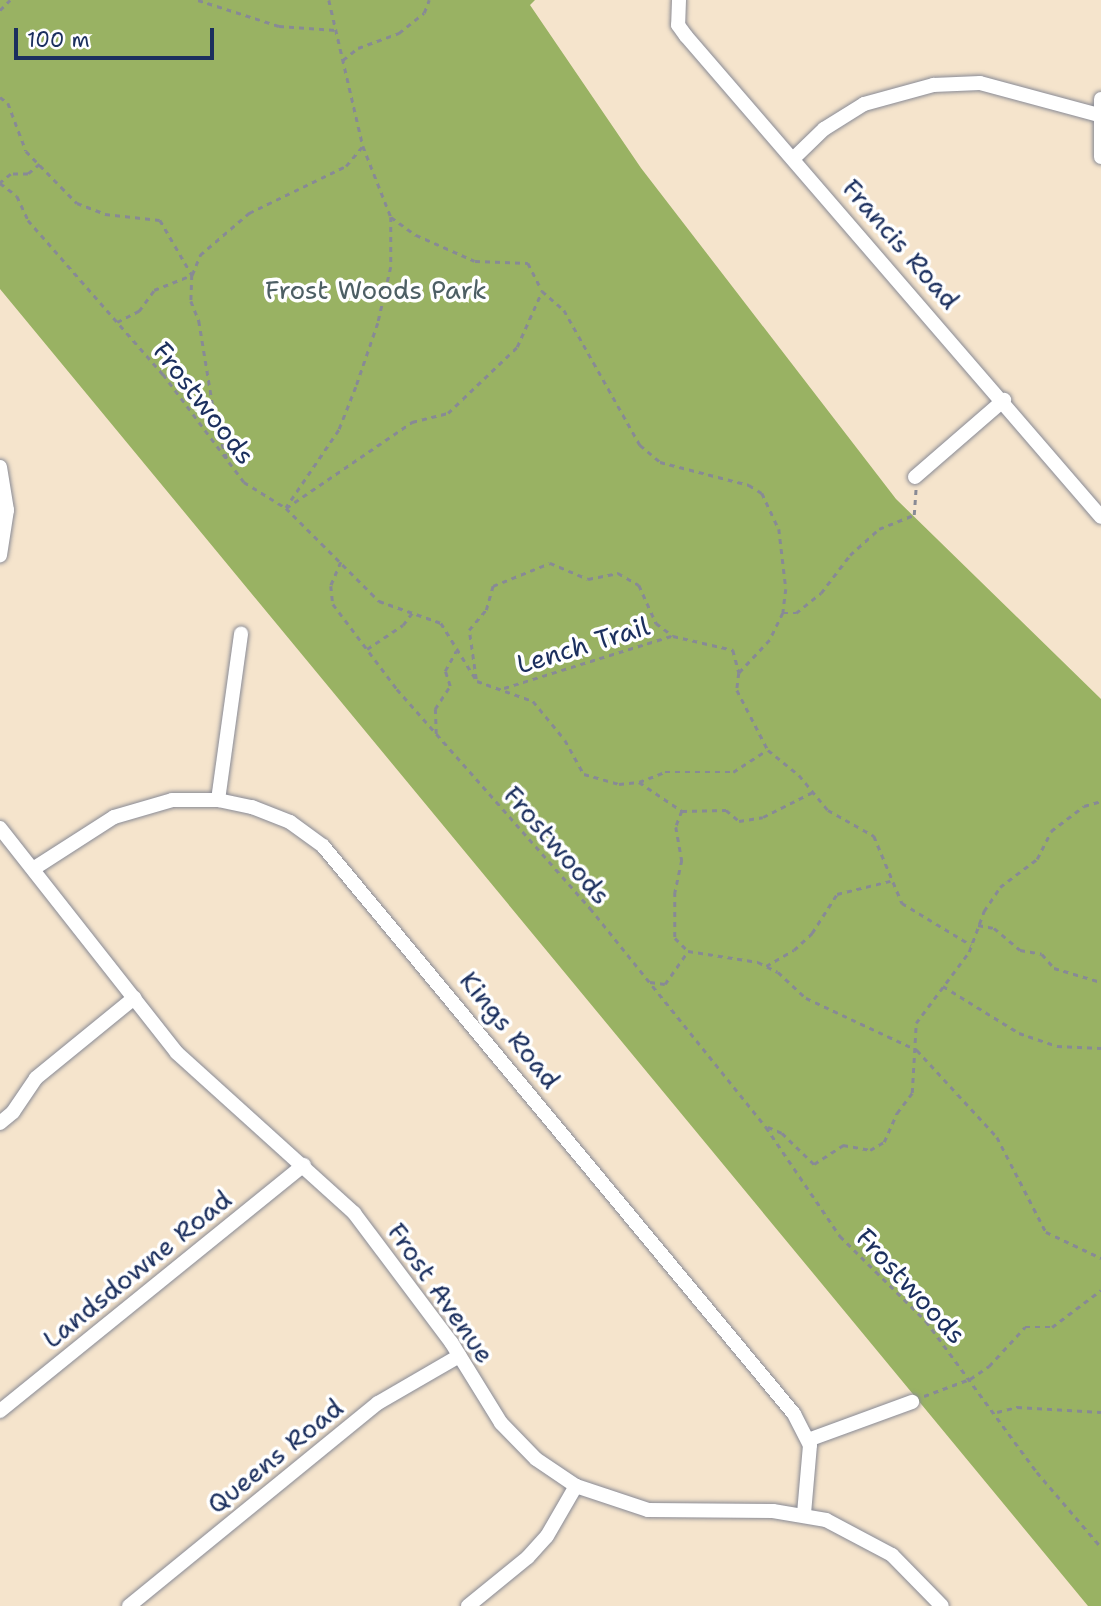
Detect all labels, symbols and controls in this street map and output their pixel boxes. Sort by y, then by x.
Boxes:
scale bar [18,14,217,58]
text: 100 m [27,26,90,54]
street label: Francis Road [836,173,966,315]
park label: Frost Woods Park [265,274,487,306]
street label: Frostwoods [147,336,261,470]
street label: Lench Trail [513,610,653,680]
street label: Frostwoods [497,779,617,911]
street label: Kings Road [453,965,567,1095]
street label: Landsdowne Road [36,1183,238,1355]
street label: Frost Avenue [381,1217,501,1369]
street label: Frostwoods [850,1222,972,1350]
street label: Queens Road [201,1392,349,1520]

